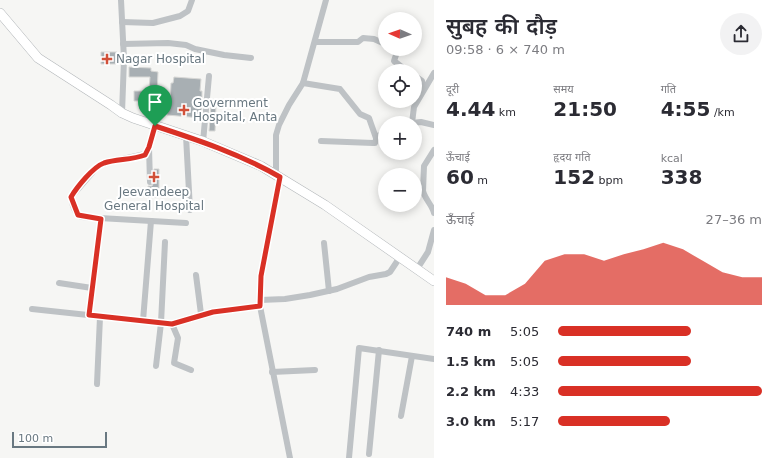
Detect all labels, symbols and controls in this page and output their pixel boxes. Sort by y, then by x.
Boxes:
north arrow [378,12,422,56]
map controls [378,12,422,212]
button: share [720,13,762,55]
text: सुबह की दौड़ [446,14,557,39]
text: 09:58 · 6 × 740 m [446,42,565,57]
place label: Nagar Hospital [116,52,205,66]
marker: Nagar Hospital [101,53,113,65]
button: locate [378,64,422,108]
text: दूरी [446,83,459,96]
text: समय [553,83,574,96]
text: गति [661,83,676,96]
pin [138,85,172,126]
icon: arrive [144,91,166,113]
place label: Government Hospital, Anta [193,96,277,124]
text: 4.44 [446,97,495,121]
text: 21:50 [553,97,617,121]
text: 4:55 [661,97,710,121]
marker: Government Hospital, Anta [178,104,190,116]
text: km [495,106,516,119]
text: /km [710,106,735,119]
button: + [378,116,422,160]
text: ऊँचाई [446,151,470,164]
text: हृदय गति [553,151,590,164]
text: kcal [661,152,683,165]
text: 60 [446,165,474,189]
text: 152 [553,165,595,189]
text: 338 [661,165,702,189]
button: − [378,168,422,212]
marker: Jeevandeep General Hospital [148,171,160,183]
text: m [474,174,488,187]
text: bpm [595,174,623,187]
place label: Jeevandeep General Hospital [104,185,204,213]
text: ऊँचाई [446,212,474,227]
text: 27–36 m [706,212,762,227]
text: 740 m [446,324,491,339]
text: 5:05 [510,324,539,339]
text: 1.5 km [446,354,496,369]
text: 5:05 [510,354,539,369]
text: 2.2 km [446,384,496,399]
text: 4:33 [510,384,539,399]
text: 3.0 km [446,414,496,429]
text: 5:17 [510,414,539,429]
scale bar [12,430,107,449]
text: 100 m [18,432,53,445]

